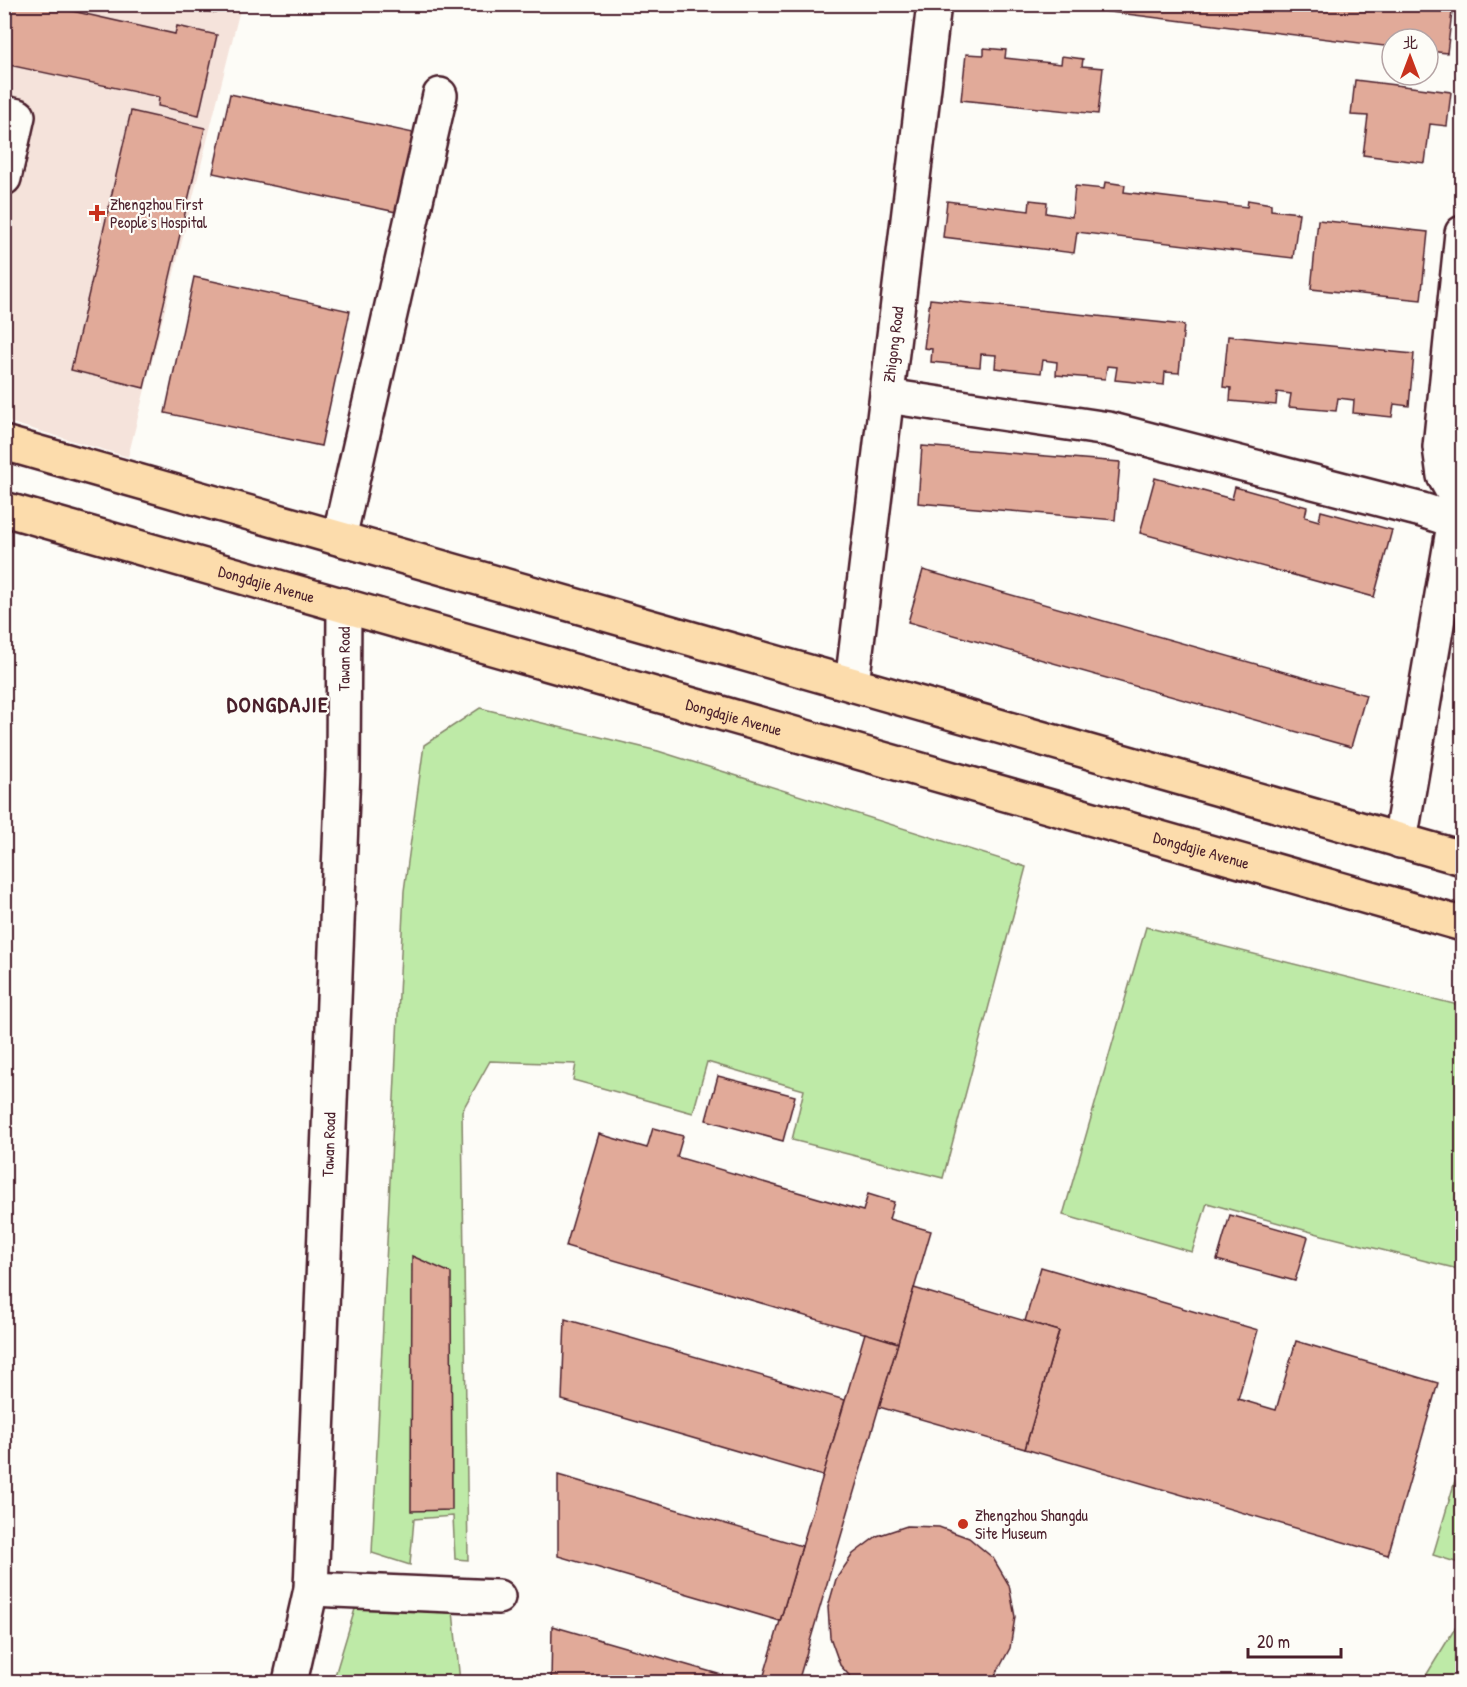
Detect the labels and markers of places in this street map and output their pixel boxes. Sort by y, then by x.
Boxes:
place label: Zhengzhou First People's Hospital [110,193,208,233]
marker: Zhengzhou First People's Hospital [88,204,106,222]
place label: Zhengzhou Shangdu Site Museum [975,1504,1089,1544]
marker: Zhengzhou Shangdu Site Museum [956,1517,970,1531]

